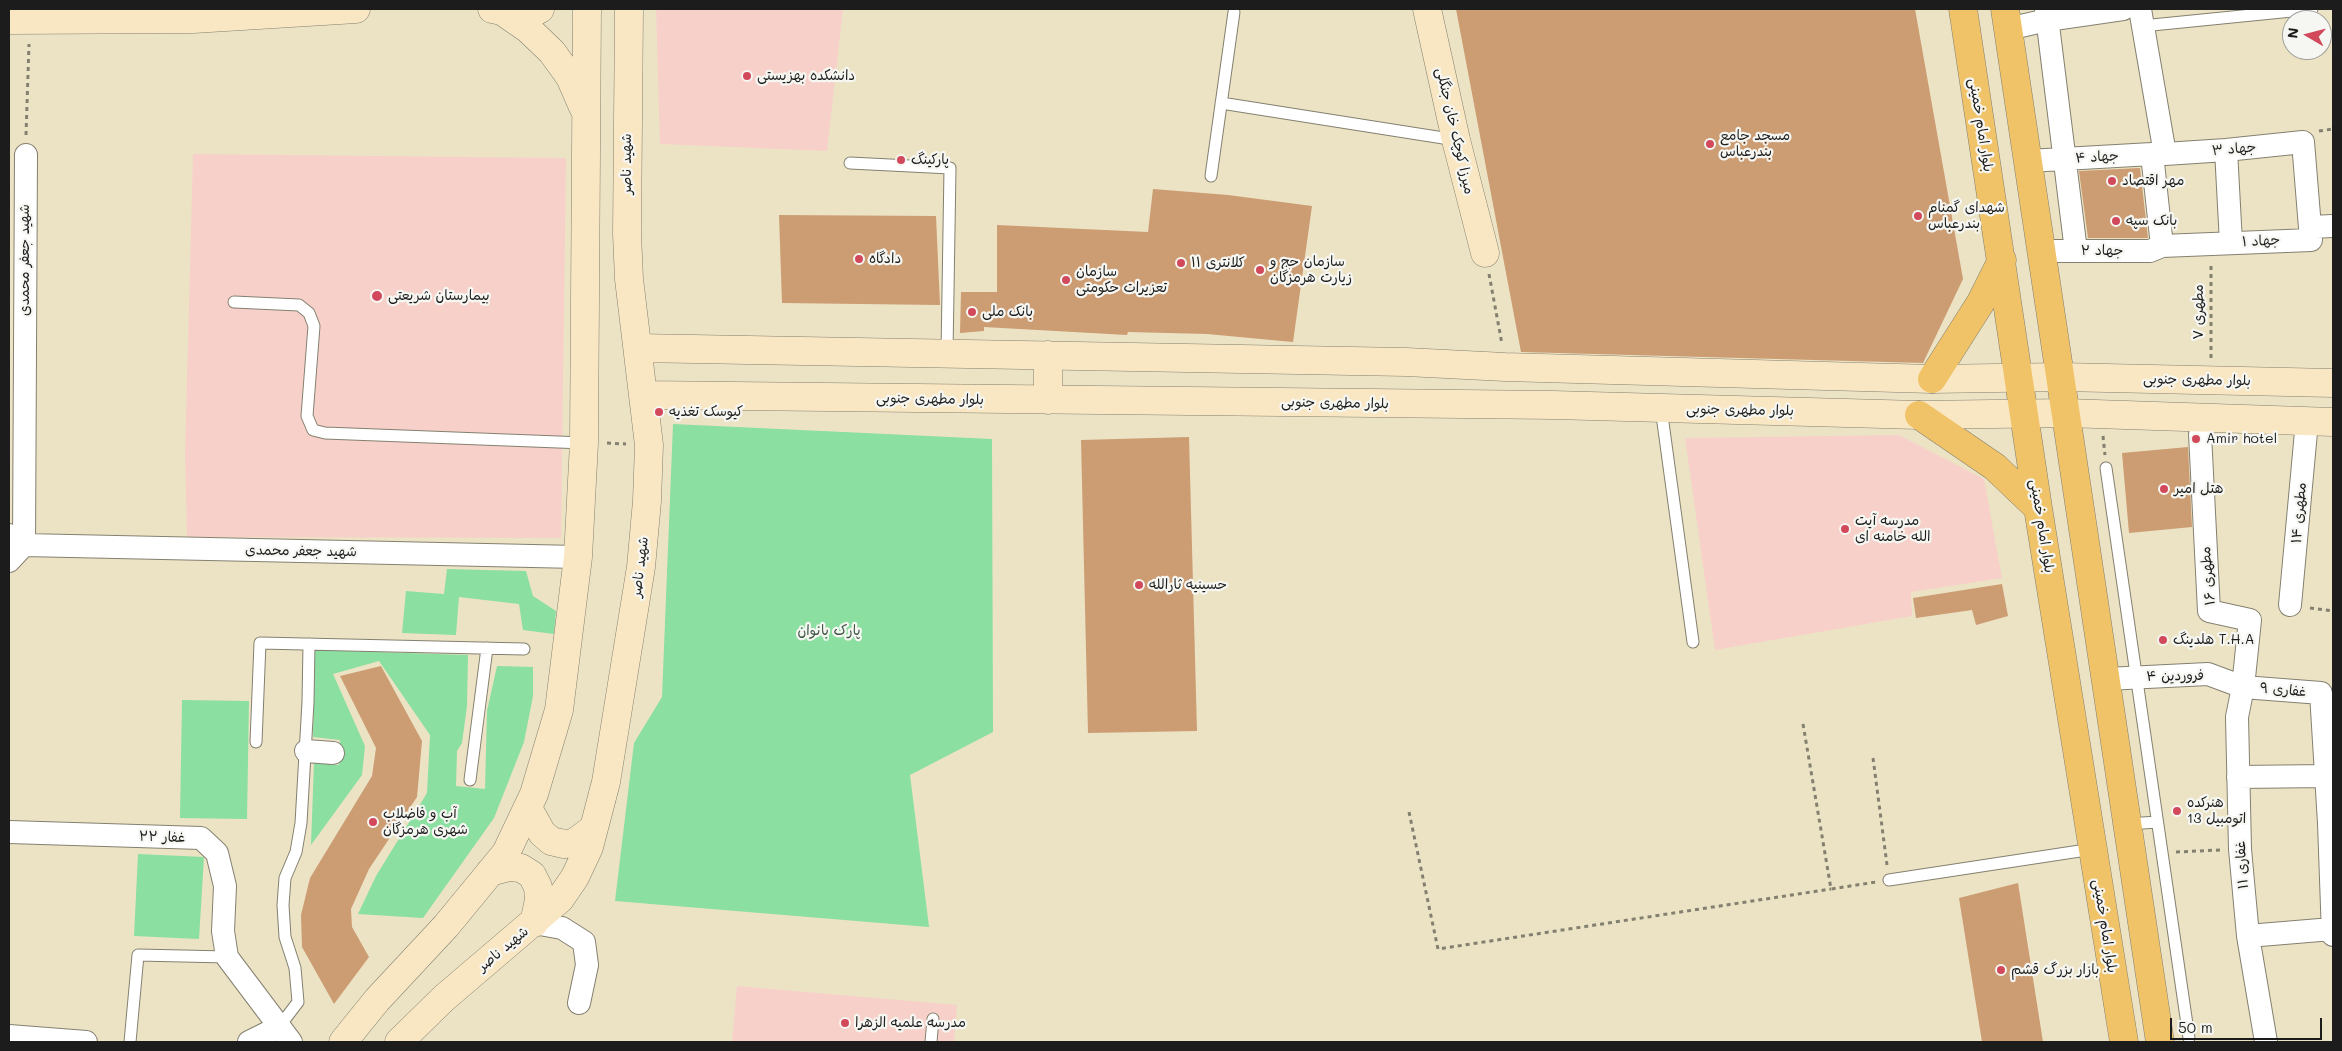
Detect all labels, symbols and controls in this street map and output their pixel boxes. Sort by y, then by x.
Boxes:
north arrow [2282,10,2332,60]
text: N [2282,26,2303,40]
street label: میرزا کوچک خان جنگلی [1432,66,1478,196]
place label: دانشکده بهزیستی [757,68,855,84]
marker: دانشکده بهزیستی [741,70,753,82]
street label: بلوار امام خمینی [1965,77,1997,173]
place label: مسجد جامع بندرعباس [1720,128,1790,160]
street label: شهید ناصر [619,133,635,195]
marker: مسجد جامع بندرعباس [1704,138,1716,150]
street label: جهاد ۳ [2211,139,2257,159]
street label: جهاد ۴ [2075,147,2119,167]
place label: پارکینگ [911,152,949,168]
marker: پارکینگ [895,154,907,166]
place label: مهر اقتصاد [2122,173,2184,189]
marker: مهر اقتصاد [2106,175,2118,187]
place label: شهدای گمنام بندرعباس [1928,200,2005,232]
street label: شهید جعفر محمدی [17,204,33,316]
marker: شهدای گمنام بندرعباس [1912,210,1924,222]
place label: بانک سپه [2126,213,2177,229]
marker: بانک سپه [2110,215,2122,227]
street label: جهاد ۱ [2242,232,2280,250]
street label: جهاد ۲ [2081,243,2123,259]
place label: دادگاه [869,251,901,267]
marker: دادگاه [853,253,865,265]
place label: سازمان حج و زیارت هرمزگان [1270,254,1352,286]
place label: کلانتری ۱۱ [1191,255,1245,271]
marker: کلانتری ۱۱ [1175,257,1187,269]
place label: سازمان تعزیرات حکومتی [1076,264,1167,296]
marker: سازمان حج و زیارت هرمزگان [1254,264,1266,276]
marker: سازمان تعزیرات حکومتی [1060,274,1072,286]
street label: مطهری ۷ [2191,284,2207,340]
place label: بیمارستان شریعتی [388,288,490,304]
marker: بیمارستان شریعتی [370,289,384,303]
place label: بانک ملی [982,304,1033,320]
marker: بانک ملی [966,306,978,318]
street label: بلوار مطهری جنوبی [2143,371,2251,389]
street label: بلوار مطهری جنوبی [876,390,984,408]
street label: بلوار مطهری جنوبی [1281,394,1389,412]
street label: بلوار مطهری جنوبی [1686,401,1794,419]
place label: کیوسک تغذیه [669,404,743,420]
marker: کیوسک تغذیه [653,406,665,418]
place label: Amir hotel [2206,431,2277,447]
marker: Amir hotel [2190,433,2202,445]
street label: بلوار امام خمینی [2026,478,2058,574]
place label: هتل امیر [2174,481,2223,497]
street label: مطهری ۱۴ [2288,482,2310,544]
marker: هتل امیر [2158,483,2170,495]
place label: مدرسه آیت الله خامنه ای [1855,513,1930,546]
marker: مدرسه آیت الله خامنه ای [1839,523,1851,535]
street label: شهید ناصر [628,536,652,598]
street label: شهید جعفر محمدی [245,542,357,560]
street label: مطهری ۱۶ [2197,546,2219,606]
place label: حسینیه ثارالله [1149,577,1227,593]
marker: حسینیه ثارالله [1133,579,1145,591]
park label: پارک بانوان [797,623,861,639]
place label: هلدینگ T.H.A [2173,632,2254,648]
marker: هلدینگ T.H.A [2157,634,2169,646]
street label: فروردین ۴ [2146,667,2204,685]
street label: غفاری ۹ [2259,680,2307,700]
place label: هنرکده اتومبیل 13 [2187,795,2246,828]
marker: هنرکده اتومبیل 13 [2171,805,2183,817]
place label: آب و فاضلاب شهری هرمزگان [383,806,468,839]
marker: آب و فاضلاب شهری هرمزگان [367,816,379,828]
street label: غفار ۲۲ [139,828,185,846]
street label: غفاری ۱۱ [2232,840,2252,890]
street label: بلوار امام خمینی [2089,878,2121,974]
street label: شهید ناصر [474,923,532,975]
place label: بازار بزرگ قشم [2011,962,2099,978]
marker: بازار بزرگ قشم [1995,964,2007,976]
scale bar [2172,1008,2324,1040]
place label: مدرسه علمیه الزهرا [855,1015,966,1031]
marker: مدرسه علمیه الزهرا [839,1017,851,1029]
text: 50 m [2178,1017,2213,1037]

